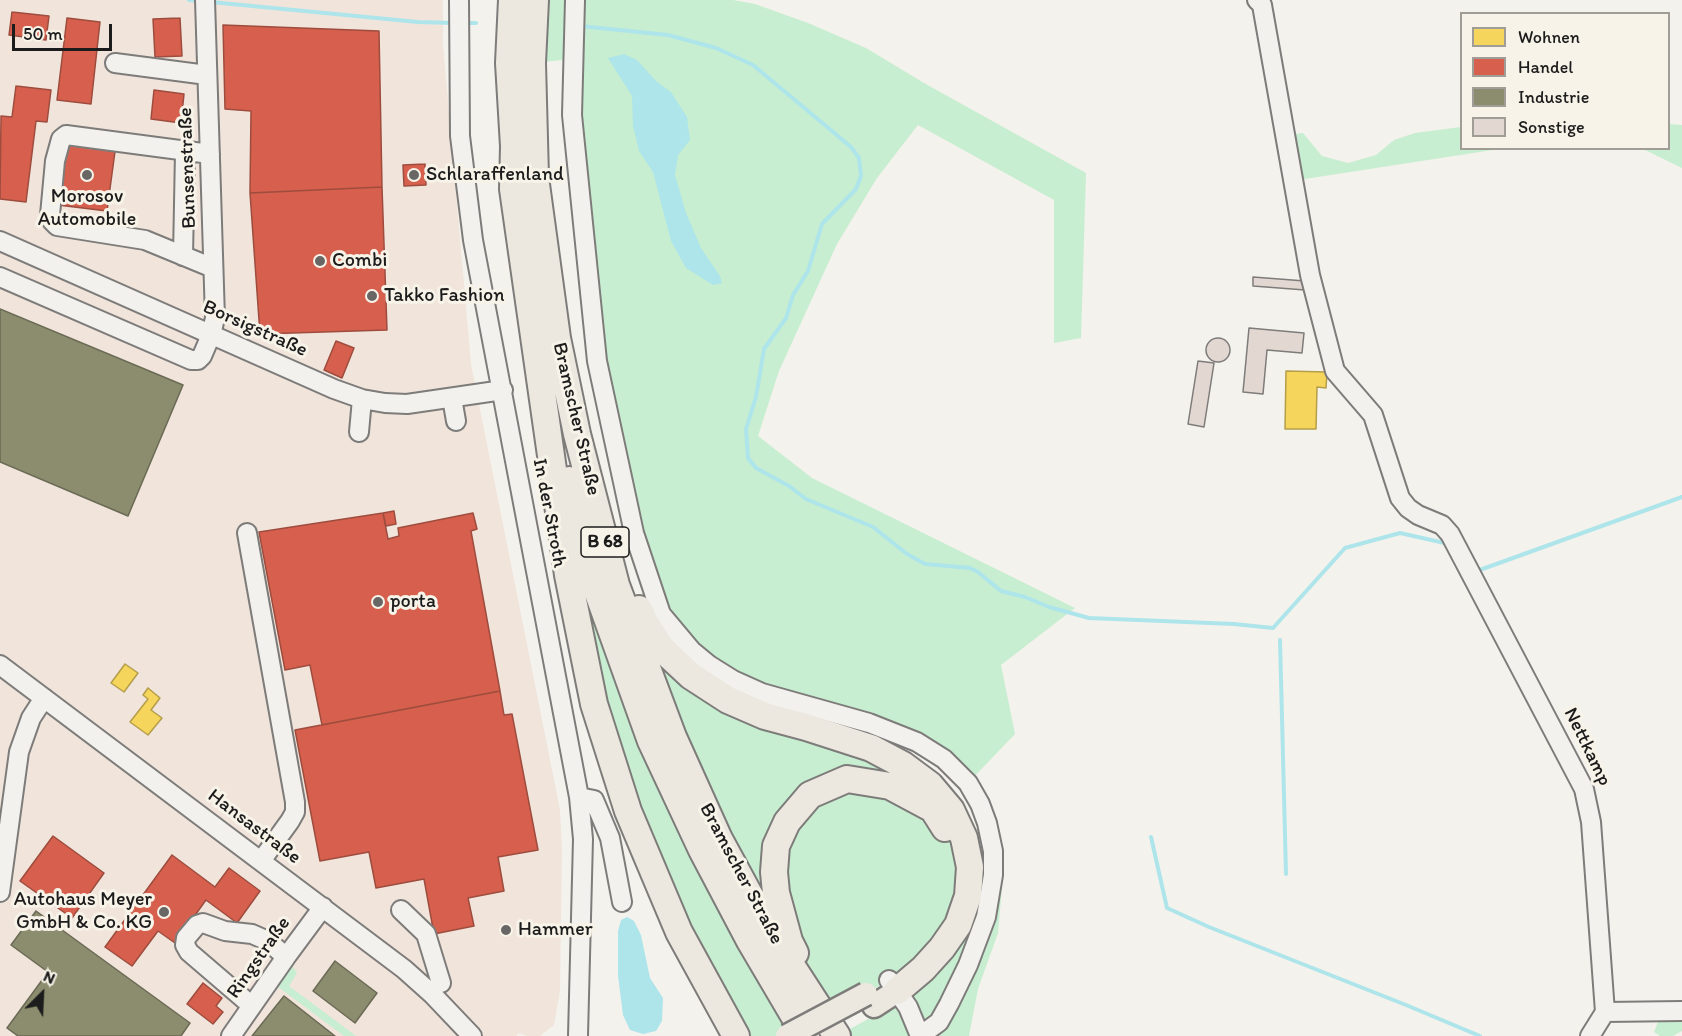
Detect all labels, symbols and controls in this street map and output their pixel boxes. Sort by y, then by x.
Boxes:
scale bar [15,12,116,50]
legend [1460,12,1670,150]
text: 50 m [23,23,63,45]
text: Wohnen [1518,26,1580,48]
text: Handel [1518,56,1573,78]
text: Industrie [1518,86,1589,108]
street label: Bunsenstraße [174,107,202,229]
text: Sonstige [1518,116,1585,138]
place label: Schlaraffenland [426,163,564,187]
marker: Morosov Automobile [80,168,94,182]
marker: Schlaraffenland [407,168,421,182]
place label: Morosov Automobile [38,185,136,232]
place label: Combi [332,249,387,273]
marker: Combi [313,254,327,268]
place label: Takko Fashion [384,284,505,308]
marker: Takko Fashion [365,289,379,303]
street label: Borsigstraße [199,295,311,363]
street label: Bramscher Straße [547,340,605,498]
street label: In der Stroth [527,456,571,570]
road number: B 68 [581,527,629,557]
place label: porta [390,590,436,614]
marker: porta [371,595,385,609]
street label: Nettkamp [1558,704,1616,790]
street label: Hansastraße [203,784,305,870]
street label: Bramscher Straße [694,799,788,949]
place label: Autohaus Meyer GmbH & Co. KG [14,888,152,935]
marker: Autohaus Meyer GmbH & Co. KG [157,905,171,919]
street label: Ringstraße [222,912,296,1004]
place label: Hammer [518,918,593,942]
marker: Hammer [499,923,513,937]
north arrow [12,964,72,1024]
text: N [41,966,58,988]

